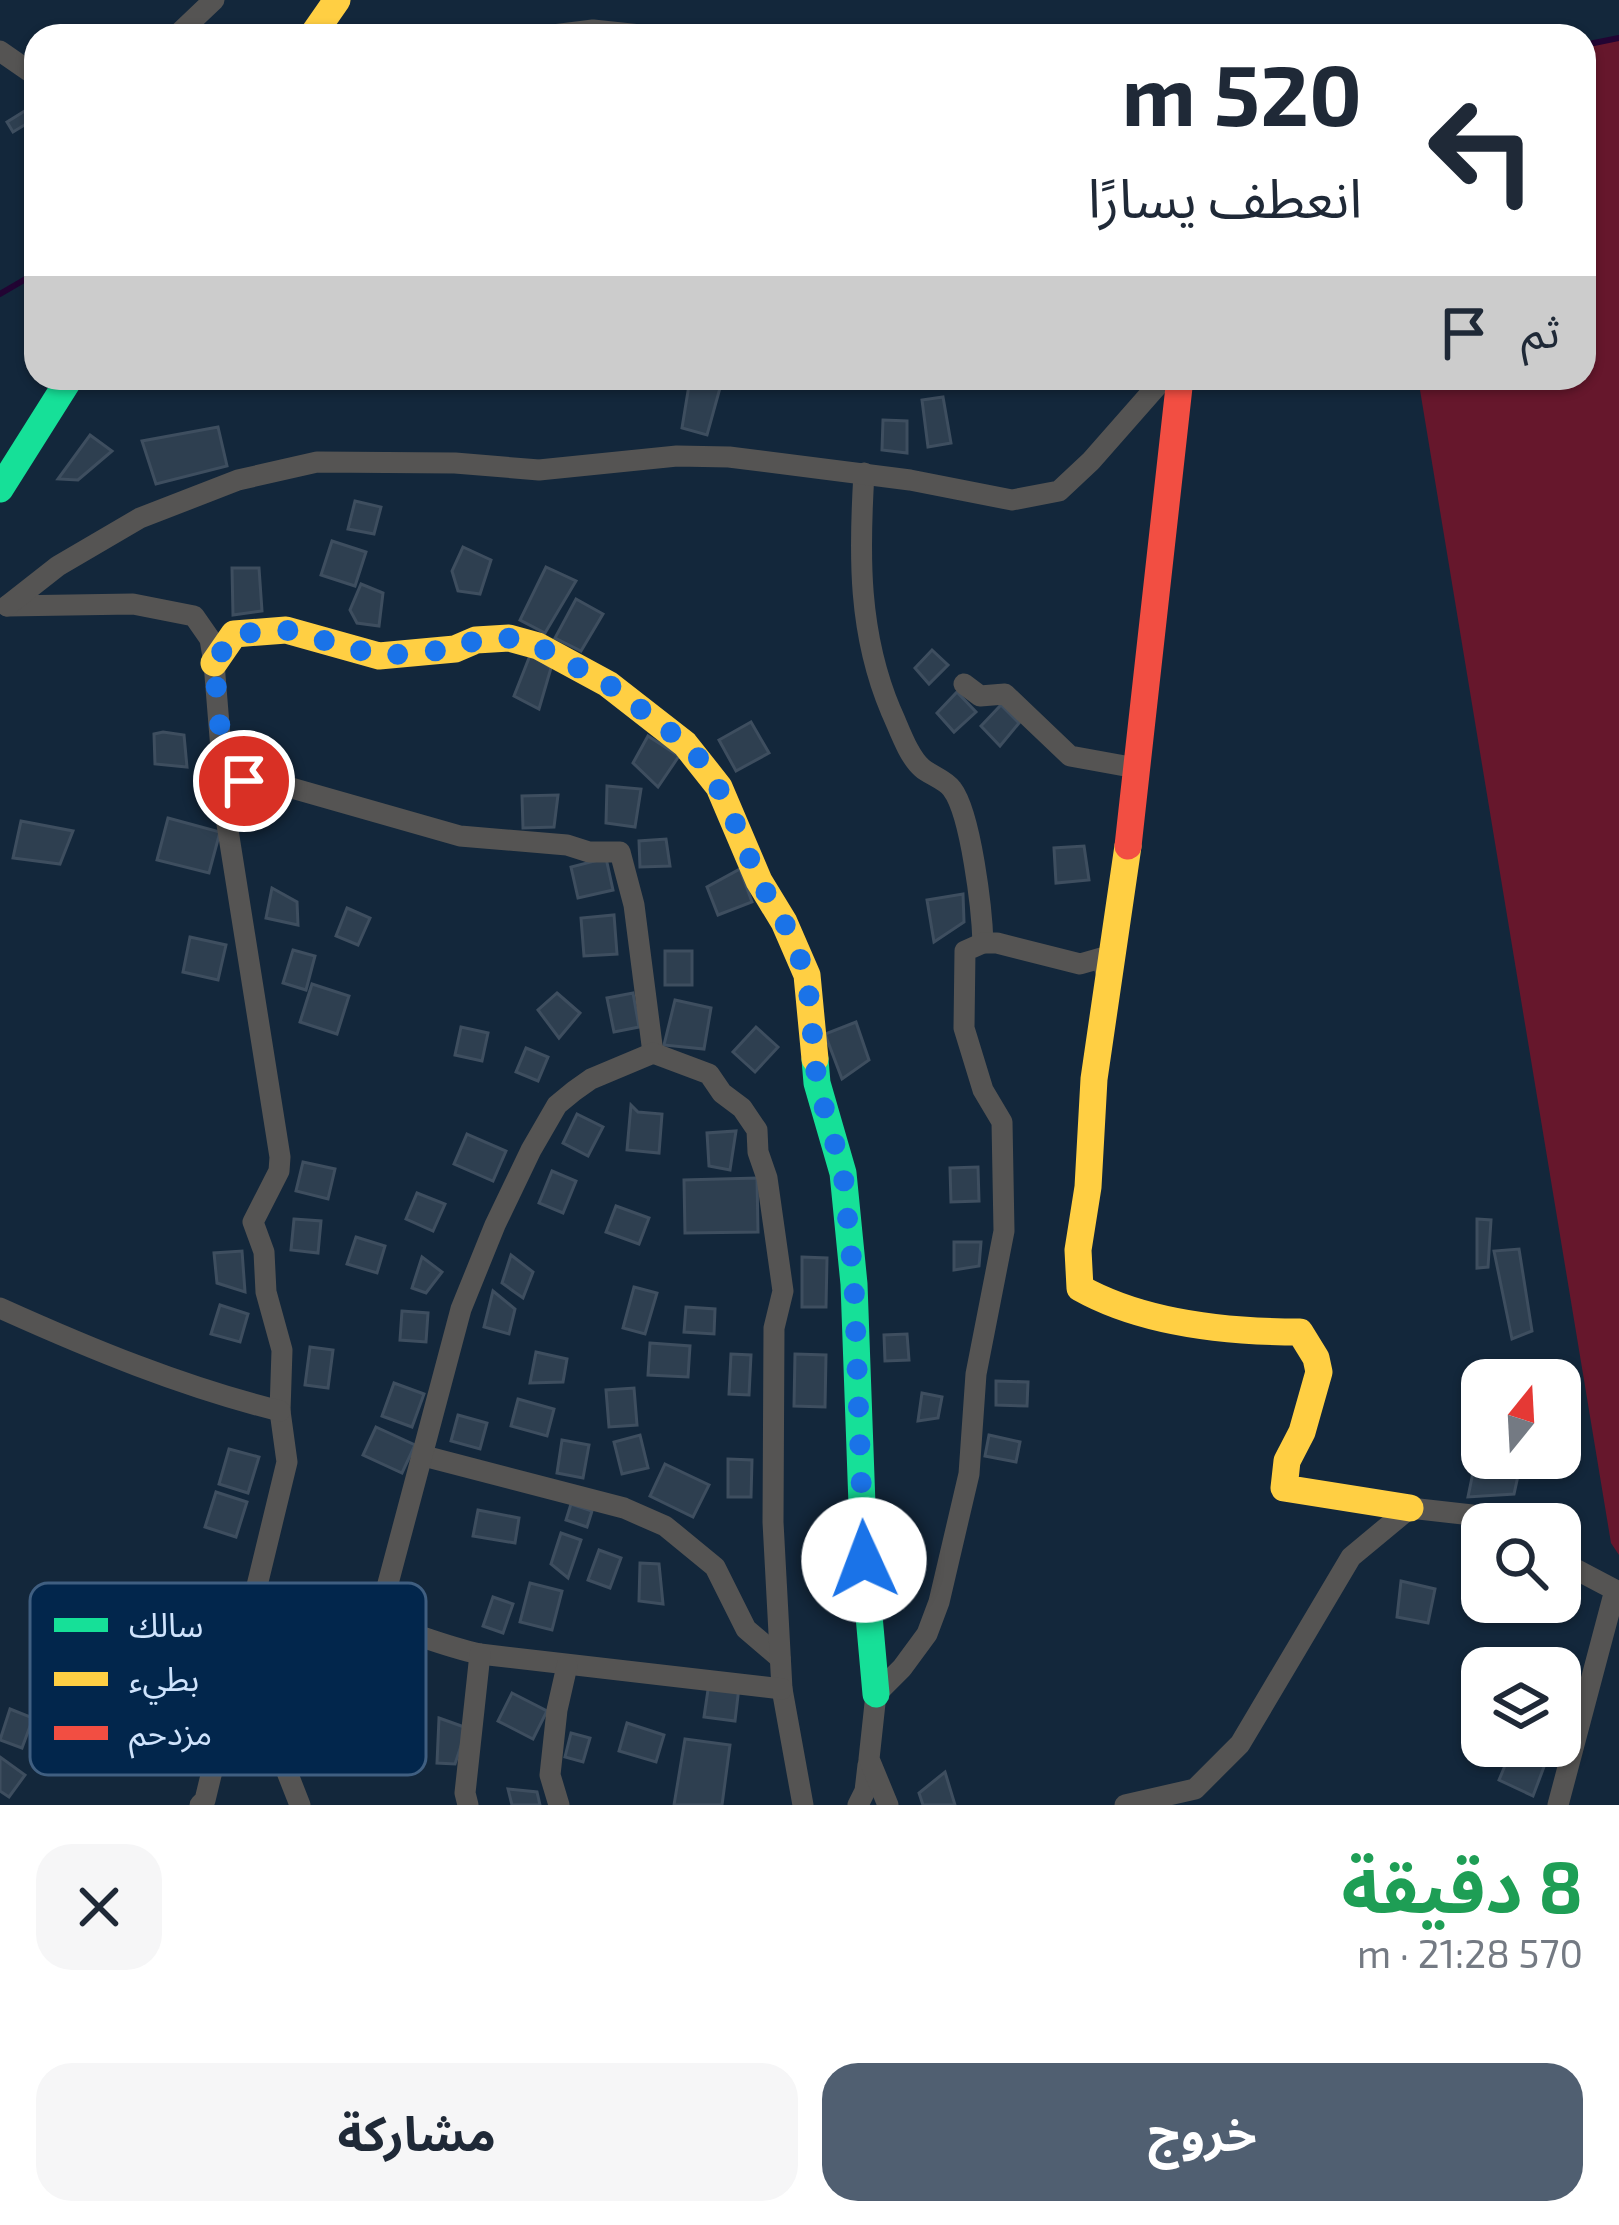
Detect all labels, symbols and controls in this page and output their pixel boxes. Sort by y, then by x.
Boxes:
text: 520 m [1122,42,1362,143]
icon: left [1404,72,1560,228]
text: انعطف يسارًا [1088,164,1362,229]
icon: arrive [1431,300,1497,366]
text: ثم [1521,303,1560,357]
pin [193,730,295,832]
icon: arrive [211,748,277,814]
north arrow [1461,1359,1581,1479]
map controls [1461,1359,1581,1767]
position arrow [801,1497,927,1623]
button: search [1461,1503,1581,1623]
legend [30,1583,426,1775]
text: سالك [129,1604,203,1644]
button: layers [1461,1647,1581,1767]
text: بطيء [129,1658,199,1705]
text: مزدحم [129,1712,212,1759]
text: 8 دقيقة [1341,1841,1583,1927]
button: close [36,1844,162,1970]
text: 570 m · 21:28 [1357,1929,1583,1976]
button: مشاركة [36,2063,798,2201]
button: خروج [822,2063,1583,2201]

